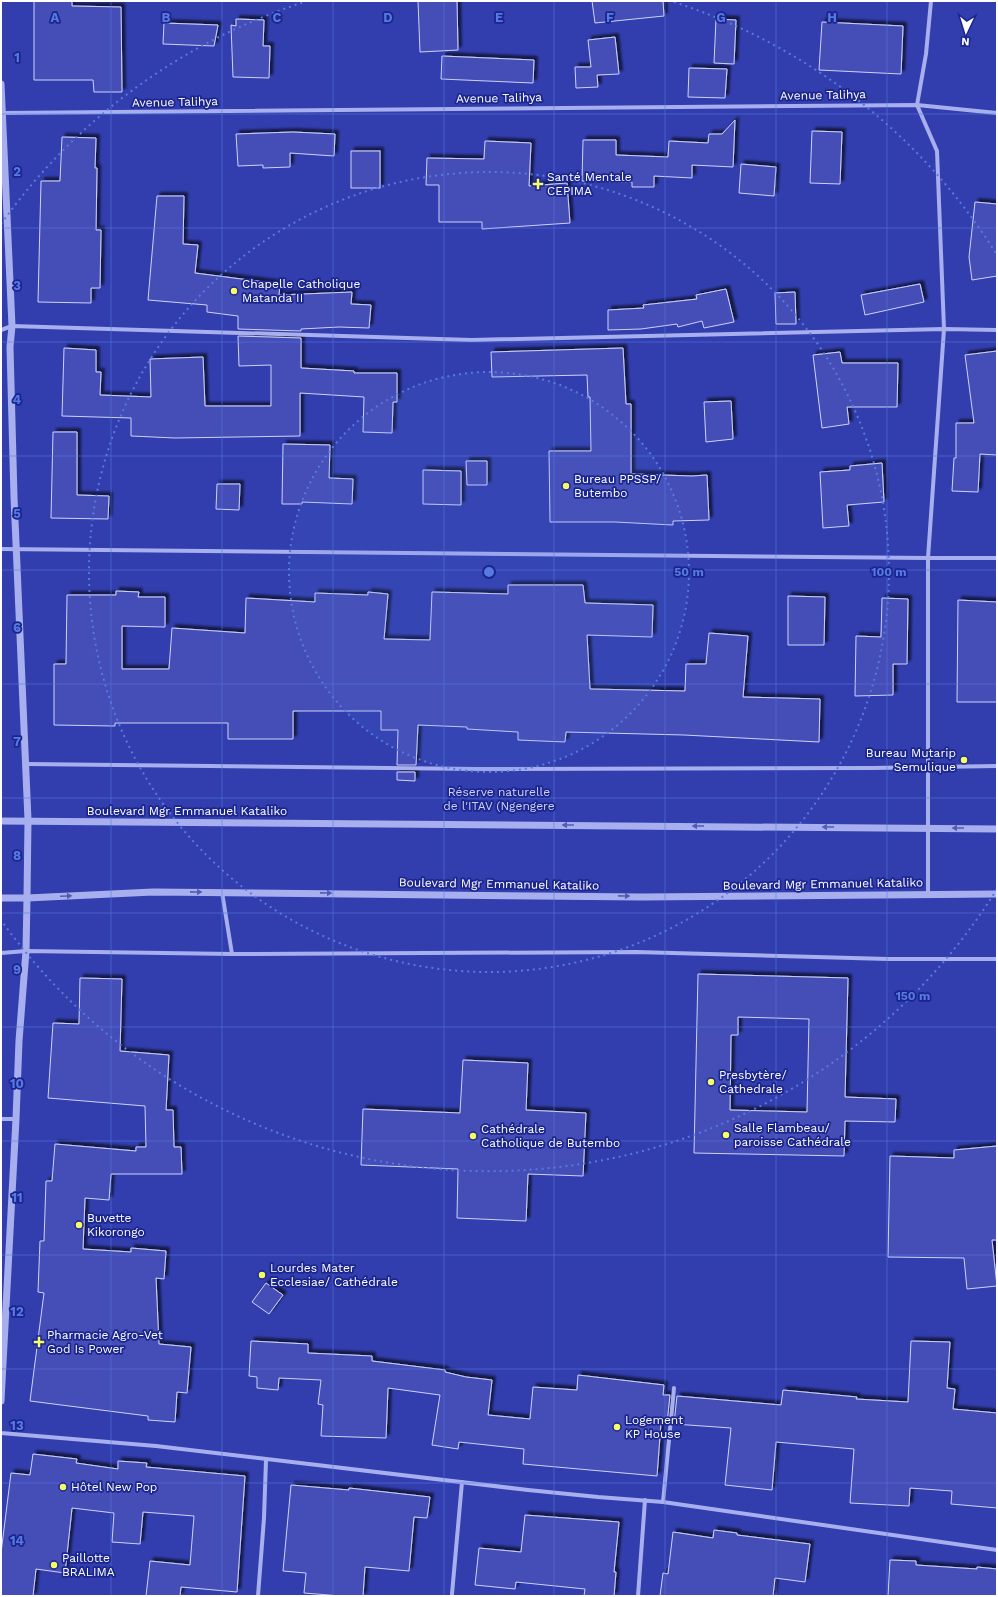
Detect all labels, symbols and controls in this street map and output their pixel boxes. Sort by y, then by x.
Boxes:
text: A [51,10,60,25]
text: B [162,10,171,25]
text: C [273,10,282,25]
text: D [383,10,393,25]
text: E [495,10,503,25]
text: F [606,10,614,25]
text: G [716,10,726,25]
text: H [827,10,837,25]
north arrow [946,12,986,52]
text: N [961,35,970,48]
text: 1 [14,50,20,65]
street label: Avenue Talihya [780,87,866,103]
street label: Avenue Talihya [456,90,542,106]
street label: Avenue Talihya [132,94,218,110]
text: 2 [13,164,21,179]
place label: Santé Mentale CEPIMA [547,170,632,198]
marker: Santé Mentale CEPIMA [532,178,544,190]
place label: Chapelle Catholique Matanda II [242,277,360,305]
text: 3 [13,278,21,293]
marker: Chapelle Catholique Matanda II [229,286,239,296]
text: 4 [13,392,22,407]
place label: Bureau PPSSP/ Butembo [574,472,661,500]
marker: Bureau PPSSP/ Butembo [561,481,571,491]
text: 5 [13,506,21,521]
centre of rings [482,565,496,579]
text: 50 m [674,565,704,579]
text: 100 m [871,565,907,579]
text: 6 [13,620,21,635]
text: 7 [13,734,21,749]
place label: Bureau Mutarip Semulique [866,746,956,774]
marker: Bureau Mutarip Semulique [959,755,969,765]
park label: Réserve naturelle de l'ITAV (Ngengere [443,785,555,813]
street label: Boulevard Mgr Emmanuel Kataliko [87,804,287,818]
one-way arrow [561,822,574,828]
one-way arrow [691,823,704,829]
one-way arrow [821,824,834,830]
one-way arrow [951,825,964,831]
text: 8 [13,848,21,863]
street label: Boulevard Mgr Emmanuel Kataliko [399,875,599,893]
street label: Boulevard Mgr Emmanuel Kataliko [723,875,923,893]
one-way arrow [190,889,203,895]
one-way arrow [320,890,332,897]
one-way arrow [60,893,72,900]
one-way arrow [618,893,631,899]
text: 9 [13,962,21,977]
text: 150 m [896,989,930,1003]
place label: Presbytère/ Cathedrale [719,1068,787,1096]
text: 10 [10,1076,24,1091]
marker: Presbytère/ Cathedrale [706,1077,716,1087]
place label: Salle Flambeau/ paroisse Cathédrale [734,1121,851,1149]
place label: Cathédrale Catholique de Butembo [481,1122,620,1150]
marker: Salle Flambeau/ paroisse Cathédrale [721,1130,731,1140]
marker: Cathédrale Catholique de Butembo [468,1131,478,1141]
text: 11 [11,1190,23,1205]
place label: Buvette Kikorongo [87,1211,145,1239]
marker: Buvette Kikorongo [74,1220,84,1230]
place label: Lourdes Mater Ecclesiae/ Cathédrale [270,1261,398,1289]
marker: Lourdes Mater Ecclesiae/ Cathédrale [257,1270,267,1280]
text: 12 [10,1304,24,1319]
place label: Pharmacie Agro-Vet God Is Power [47,1328,163,1356]
marker: Pharmacie Agro-Vet God Is Power [34,1337,44,1347]
place label: Logement KP House [625,1413,683,1441]
text: 13 [10,1418,24,1433]
marker: Logement KP House [612,1422,622,1432]
place label: Hôtel New Pop [71,1480,157,1494]
marker: Hôtel New Pop [58,1482,68,1492]
text: 14 [10,1533,25,1548]
place label: Paillotte BRALIMA [62,1551,115,1579]
marker: Paillotte BRALIMA [49,1560,59,1570]

